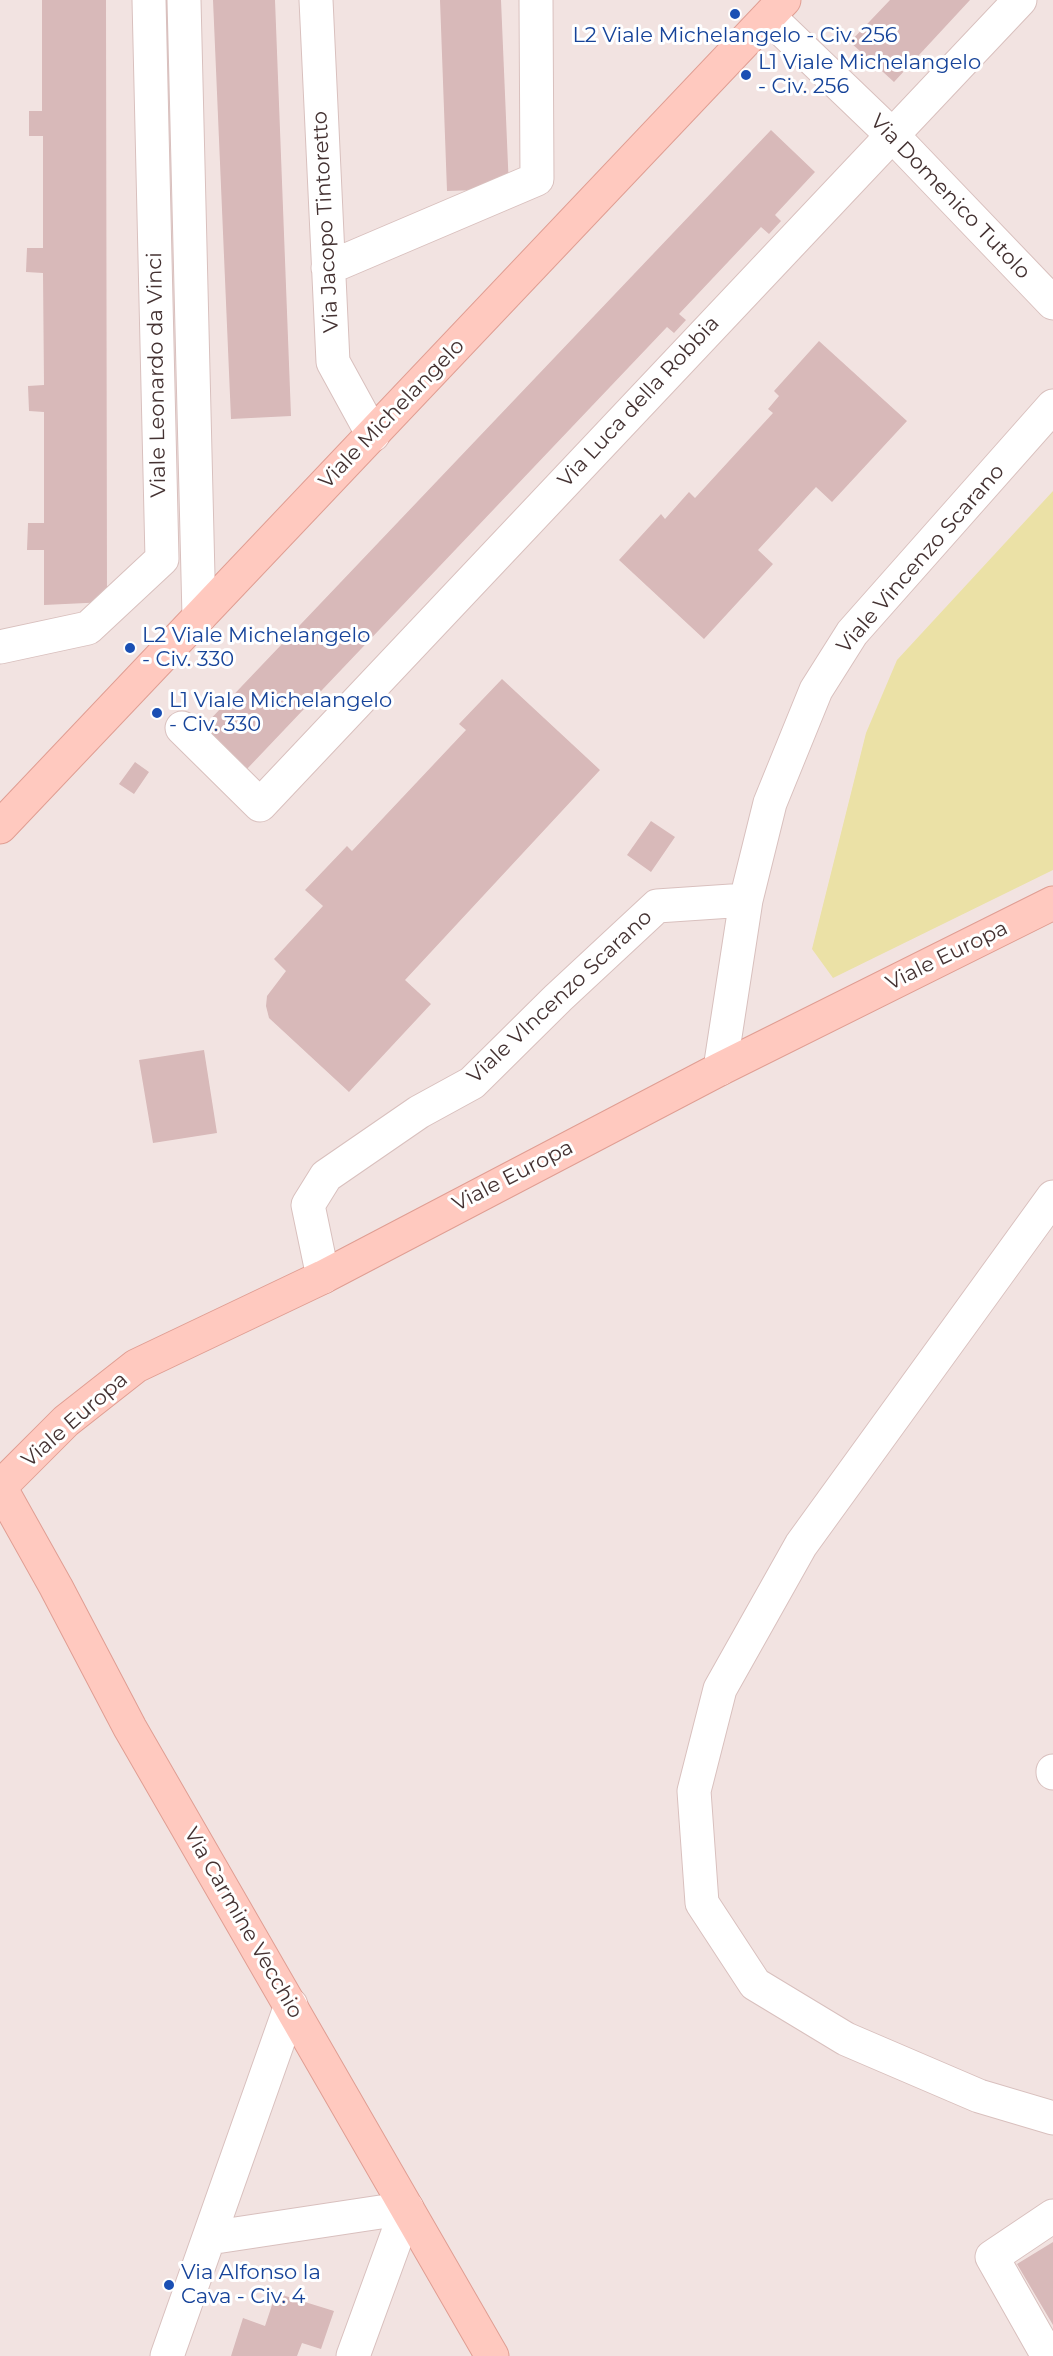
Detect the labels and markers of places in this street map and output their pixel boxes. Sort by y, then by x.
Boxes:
marker: L2 Viale Michelangelo - Civ. 256 [728,7,742,21]
place label: L2 Viale Michelangelo - Civ. 256 [572,23,898,49]
place label: L1 Viale Michelangelo - Civ. 256 [758,50,981,100]
marker: L1 Viale Michelangelo - Civ. 256 [739,68,753,82]
place label: L2 Viale Michelangelo - Civ. 330 [142,623,370,673]
marker: L2 Viale Michelangelo - Civ. 330 [123,641,137,655]
place label: L1 Viale Michelangelo - Civ. 330 [169,688,392,738]
marker: L1 Viale Michelangelo - Civ. 330 [150,706,164,720]
place label: Via Alfonso la Cava - Civ. 4 [181,2260,321,2310]
marker: Via Alfonso la Cava - Civ. 4 [162,2278,176,2292]

